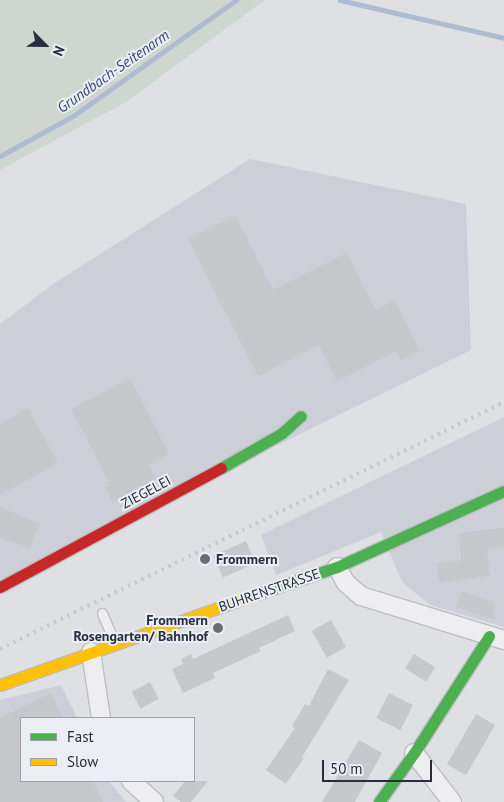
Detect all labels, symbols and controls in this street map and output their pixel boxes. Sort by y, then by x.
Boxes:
north arrow [20,20,70,70]
water label: Grundbach-Seitenarm [53,26,173,116]
text: N [49,43,69,59]
street label: ZIEGELEI [118,472,174,512]
place label: Frommern [216,551,278,567]
marker: Frommern [198,552,212,566]
street label: BUHRENSTRASSE [216,565,322,615]
place label: Frommern Rosengarten/ Bahnhof [74,612,208,644]
marker: Frommern Rosengarten/ Bahnhof [212,622,224,634]
legend [20,717,195,782]
text: Fast [67,727,94,746]
scale bar [324,750,434,782]
text: Slow [67,752,98,771]
text: 50 m [330,759,363,778]

